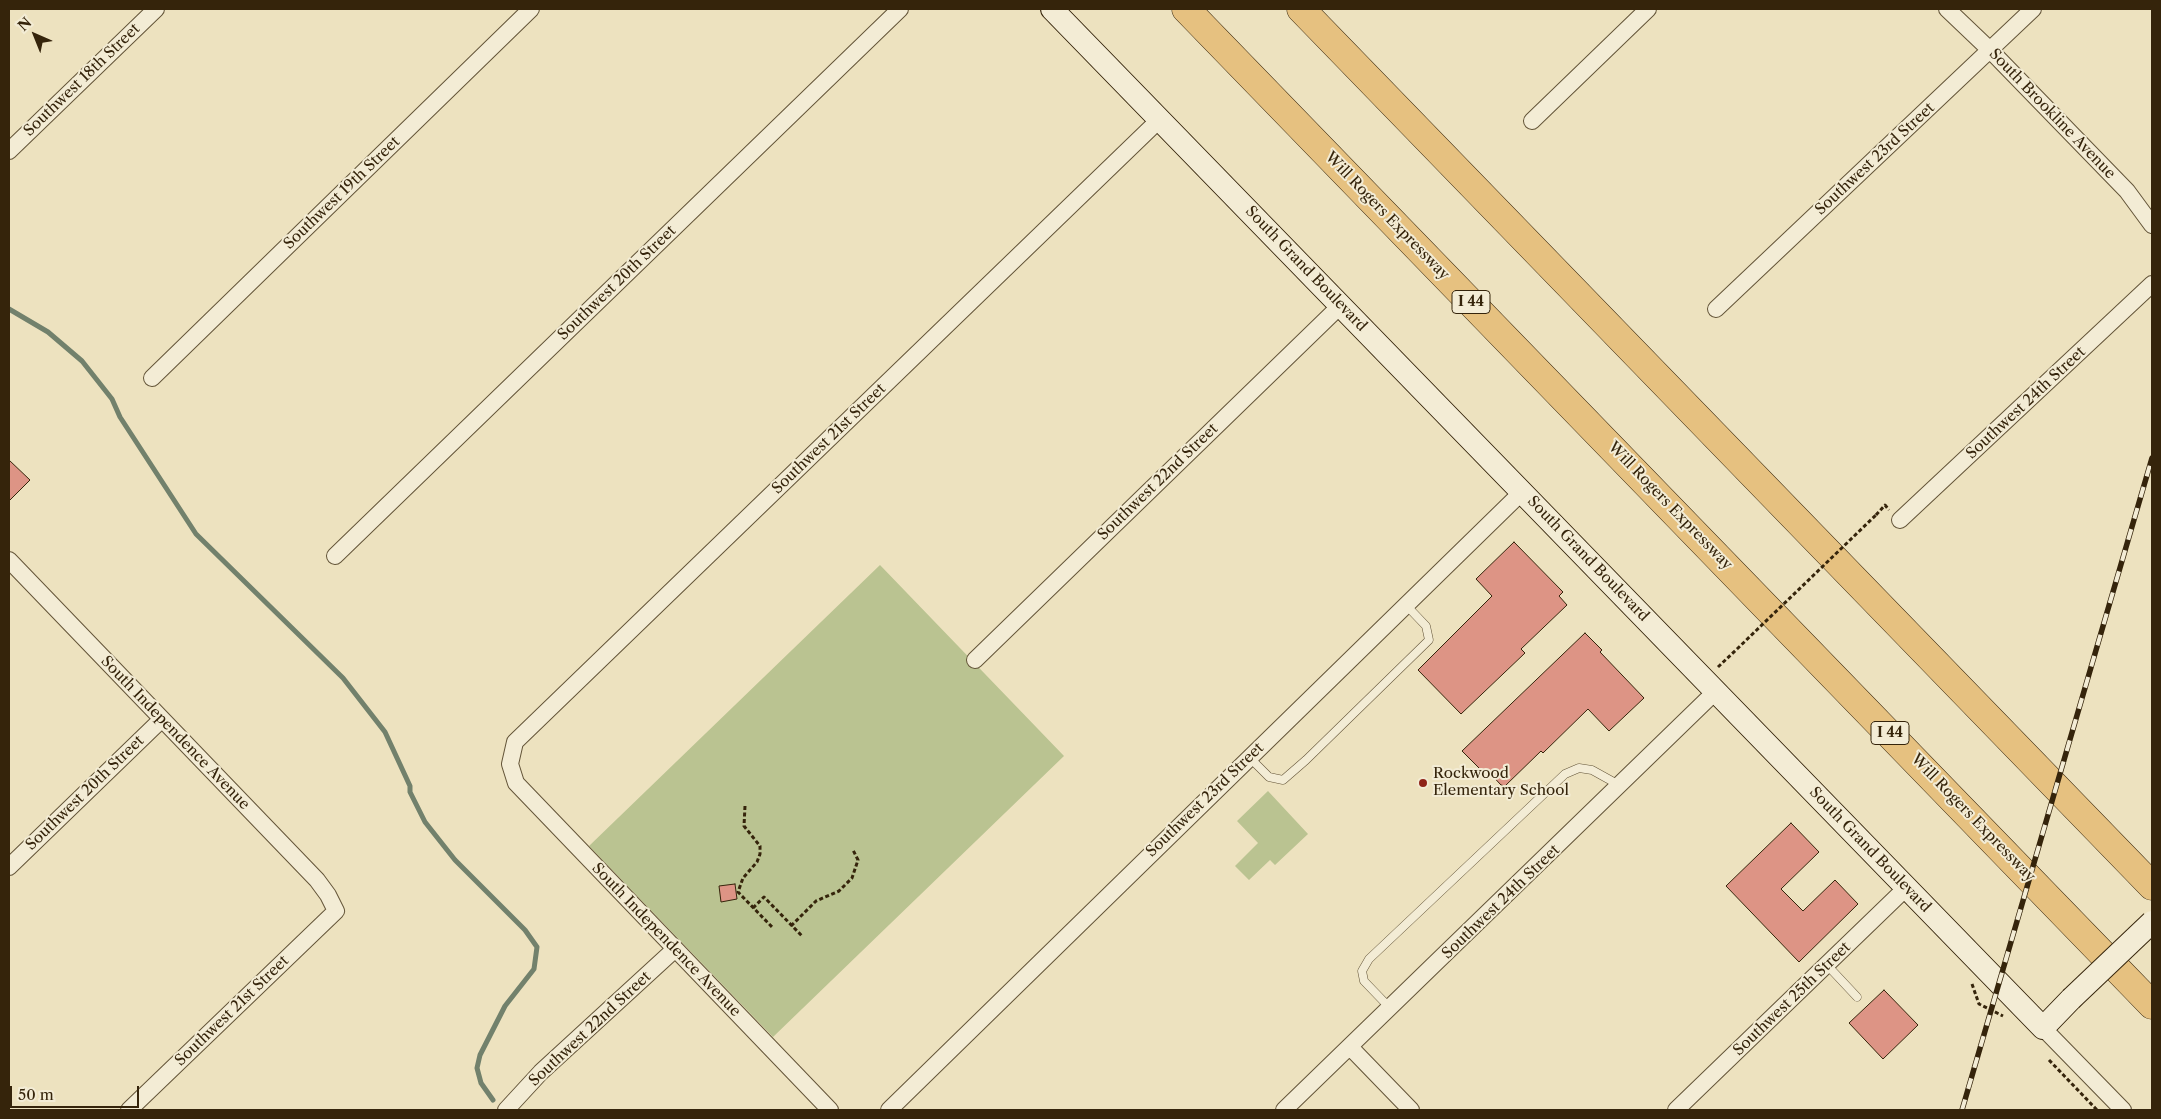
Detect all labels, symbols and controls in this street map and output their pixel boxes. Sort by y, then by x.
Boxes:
north arrow [10,10,60,60]
text: N [14,14,35,35]
street label: Southwest 18th Street [20,20,144,140]
street label: South Brookline Avenue [1985,45,2119,183]
street label: Southwest 23rd Street [1812,99,1938,219]
street label: Southwest 19th Street [280,133,404,253]
street label: Will Rogers Expressway [1321,148,1453,284]
street label: South Grand Boulevard [1241,203,1371,335]
street label: Southwest 20th Street [554,222,680,344]
road number: I 44 [1452,290,1490,314]
street label: Southwest 24th Street [1963,343,2089,463]
street label: Southwest 21st Street [768,380,890,498]
street label: Southwest 22nd Street [1094,420,1222,544]
street label: Will Rogers Expressway [1604,438,1736,574]
street label: South Grand Boulevard [1523,493,1653,625]
street label: South Independence Avenue [97,653,253,813]
road number: I 44 [1871,721,1909,744]
street label: Southwest 20th Street [22,732,148,854]
street label: Southwest 23rd Street [1142,739,1268,861]
street label: Will Rogers Expressway [1907,750,2039,886]
place label: Rockwood Elementary School [1433,765,1569,800]
marker: Rockwood Elementary School [1417,777,1429,789]
street label: South Grand Boulevard [1805,784,1935,916]
street label: Southwest 24th Street [1439,841,1563,963]
street label: South Independence Avenue [588,860,744,1020]
street label: Southwest 25th Street [1730,938,1854,1060]
street label: Southwest 21st Street [171,952,293,1070]
street label: Southwest 22nd Street [525,968,655,1090]
scale bar [12,1076,141,1108]
text: 50 m [18,1085,54,1104]

